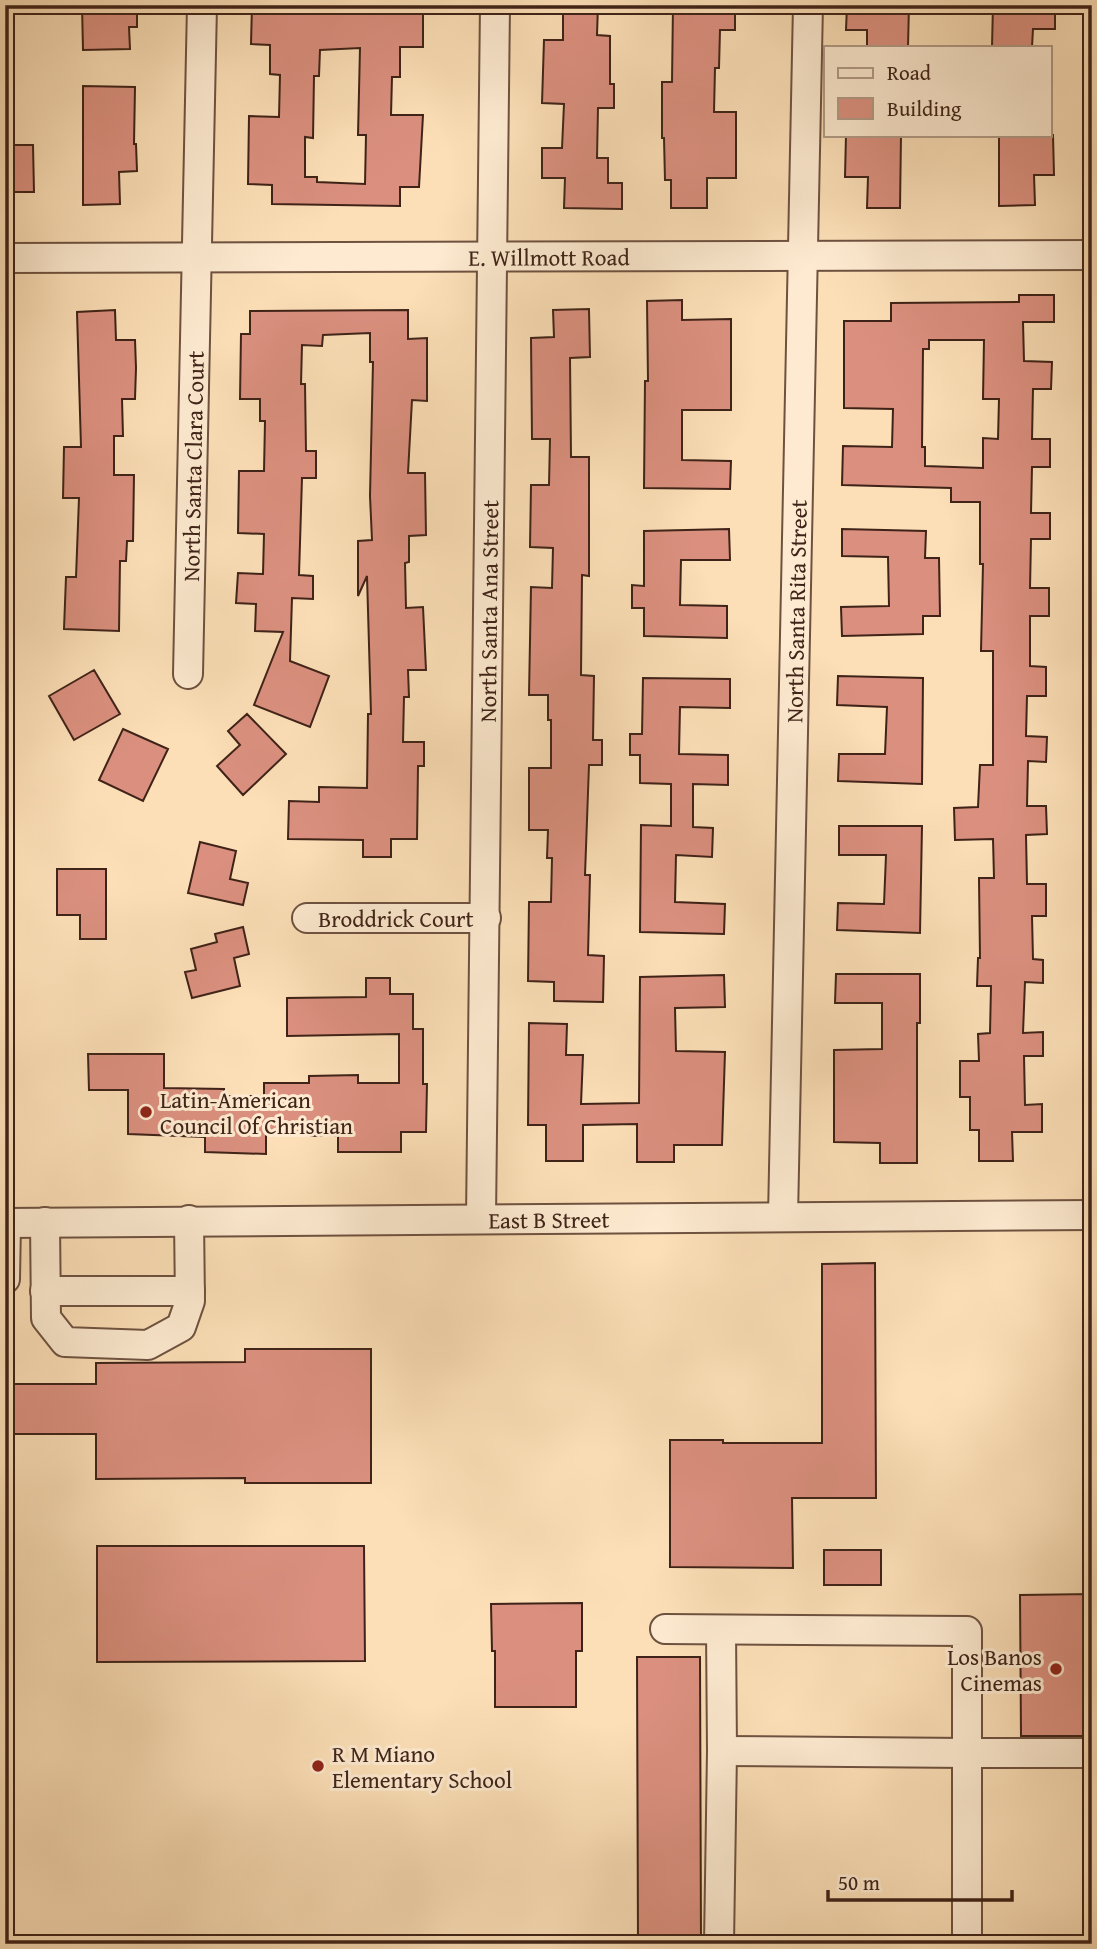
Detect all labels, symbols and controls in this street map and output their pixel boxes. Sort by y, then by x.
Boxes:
legend [824,46,1052,136]
text: Road [887,57,932,88]
text: Building [887,93,962,124]
street label: E. Willmott Road [468,240,630,273]
street label: North Santa Clara Court [173,350,211,582]
street label: North Santa Rita Street [777,499,814,723]
street label: North Santa Ana Street [470,500,506,723]
street label: Broddrick Court [318,902,474,935]
place label: Latin-American Council Of Christian [160,1083,353,1142]
marker: Latin-American Council Of Christian [138,1104,154,1120]
street label: East B Street [488,1202,610,1236]
place label: Los Banos Cinemas [947,1640,1042,1699]
marker: Los Banos Cinemas [1048,1661,1064,1677]
place label: R M Miano Elementary School [332,1737,512,1796]
marker: R M Miano Elementary School [310,1758,326,1774]
scale bar [828,1858,1011,1902]
text: 50 m [838,1867,880,1898]

